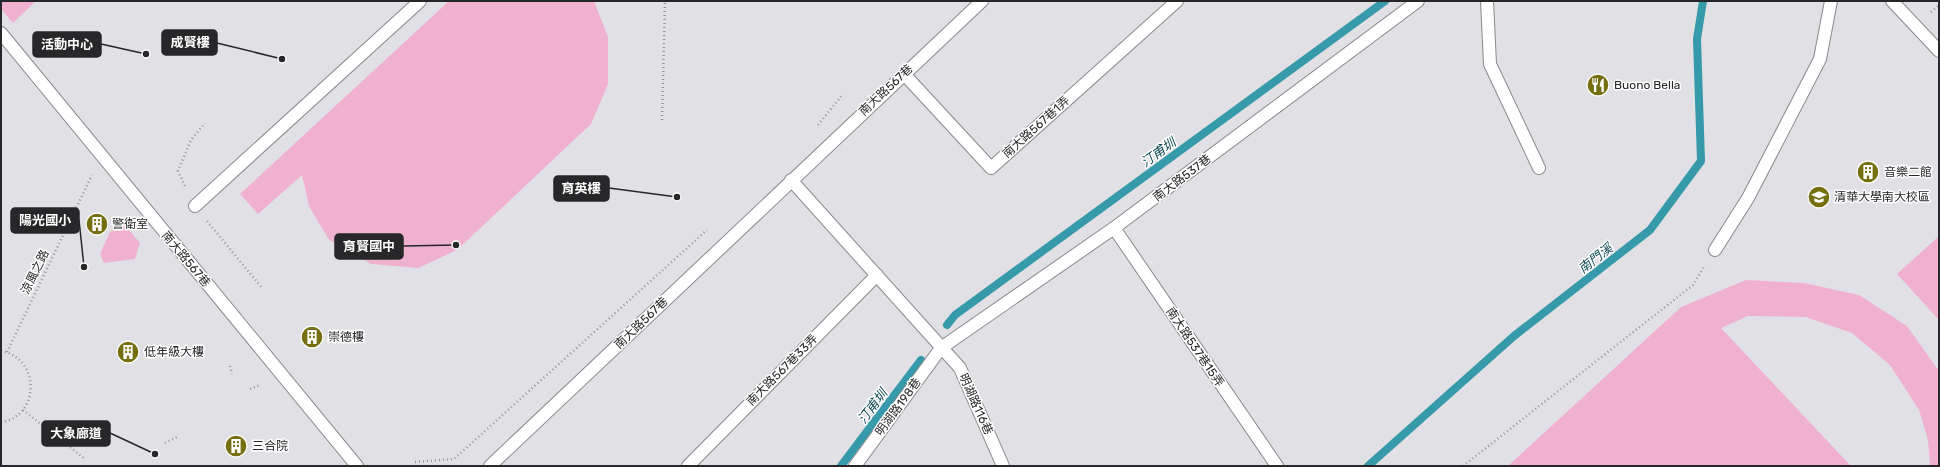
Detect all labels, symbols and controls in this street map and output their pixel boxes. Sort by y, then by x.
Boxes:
callout: 成賢樓 [162,30,217,55]
callout: 活動中心 [33,32,101,57]
text: 成賢樓 [170,35,210,50]
text: 活動中心 [41,37,93,52]
street label: 南大路567巷 [856,62,916,118]
restaurant icon: Buono Bella [1585,72,1611,98]
place label: Buono Bella [1614,78,1680,92]
street label: 南大路567巷1弄 [1000,93,1072,161]
water label: 汀甫圳 [1138,134,1180,170]
street label: 南大路537巷 [1150,152,1214,204]
building icon: 音樂二館 [1855,159,1881,185]
place label: 音樂二館 [1884,165,1932,179]
callout: 育英樓 [554,176,609,201]
text: 育英樓 [561,181,601,196]
school or university icon: 清華大學南大校區 [1806,184,1832,210]
place label: 清華大學南大校區 [1834,190,1930,204]
callout: 陽光國小 [11,208,79,233]
building icon: 警衛室 [84,211,110,237]
text: 陽光國小 [19,213,72,228]
place label: 警衛室 [112,217,148,231]
street label: 南大路567巷 [159,228,213,290]
callout: 育賢國中 [335,234,403,259]
text: 育賢國中 [343,239,395,254]
water label: 南門溪 [1575,239,1617,276]
street label: 涼風之路 [18,247,52,297]
street label: 南大路567巷 [612,294,670,352]
street label: 南大路537巷15弄 [1163,305,1227,389]
building icon: 崇德樓 [299,324,325,350]
place label: 崇德樓 [328,330,364,344]
street label: 南大路567巷33弄 [744,332,820,408]
building icon: 低年級大樓 [115,339,141,365]
place label: 低年級大樓 [144,345,204,359]
street label: 明湖路116巷 [956,371,996,437]
street label: 明湖路198巷 [872,375,924,439]
water label: 汀甫圳 [855,385,891,426]
callout: 大象廊道 [42,421,110,446]
text: 大象廊道 [50,426,102,441]
building icon: 三合院 [223,433,249,459]
place label: 三合院 [252,439,288,453]

